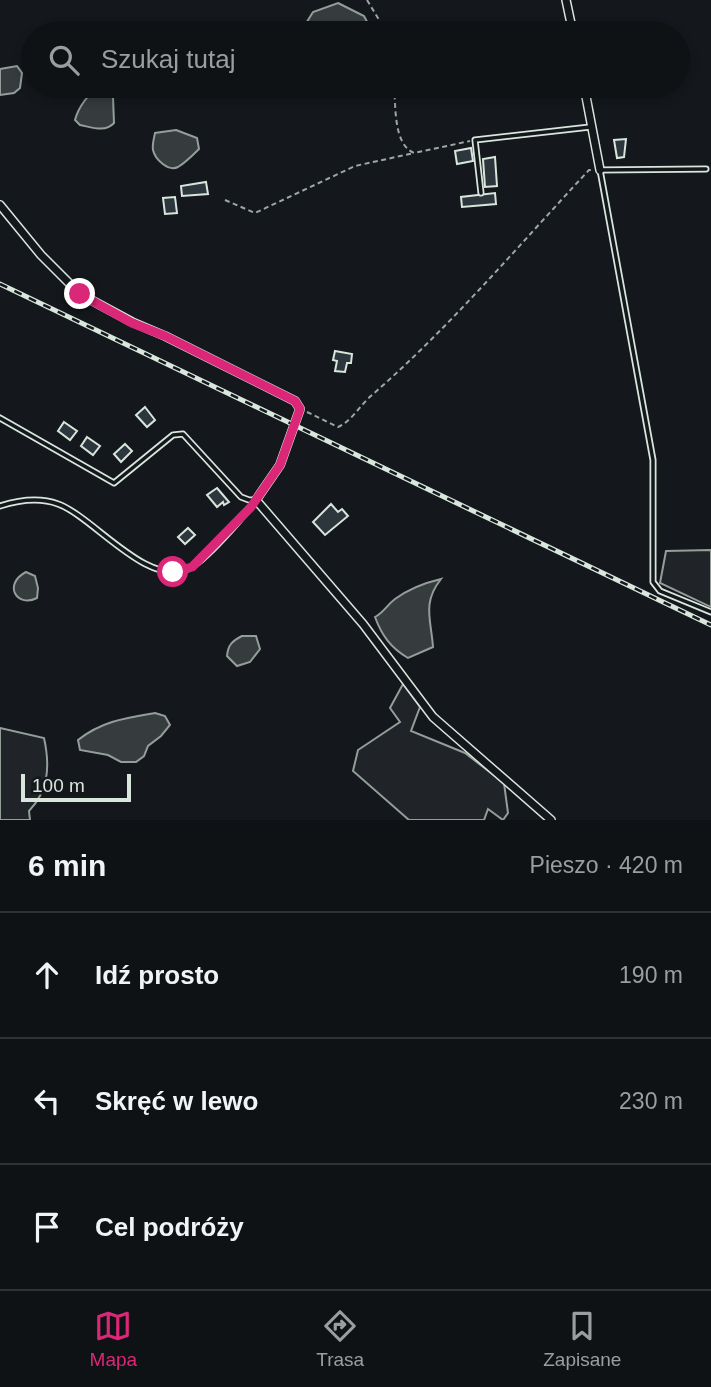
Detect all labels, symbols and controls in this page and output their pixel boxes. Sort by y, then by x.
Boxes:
search box [21,21,690,98]
icon: search [45,41,83,79]
text: Szukaj tutaj [101,44,235,74]
route end [64,278,95,309]
route start [157,556,188,587]
scale bar [21,771,131,803]
text: 100 m [32,775,85,796]
text: 6 min [28,849,106,882]
text: Pieszo · 420 m [530,852,683,878]
icon: ahead [28,956,66,994]
text: Idź prosto [95,960,219,990]
text: 190 m [619,962,683,988]
icon: left [28,1082,66,1120]
text: Skręć w lewo [95,1086,258,1116]
text: 230 m [619,1088,683,1114]
icon: arrive [28,1208,66,1246]
text: Cel podróży [95,1212,244,1242]
tab: Mapa [90,1307,137,1371]
tab: Trasa [316,1307,364,1371]
tab: Zapisane [543,1307,621,1371]

